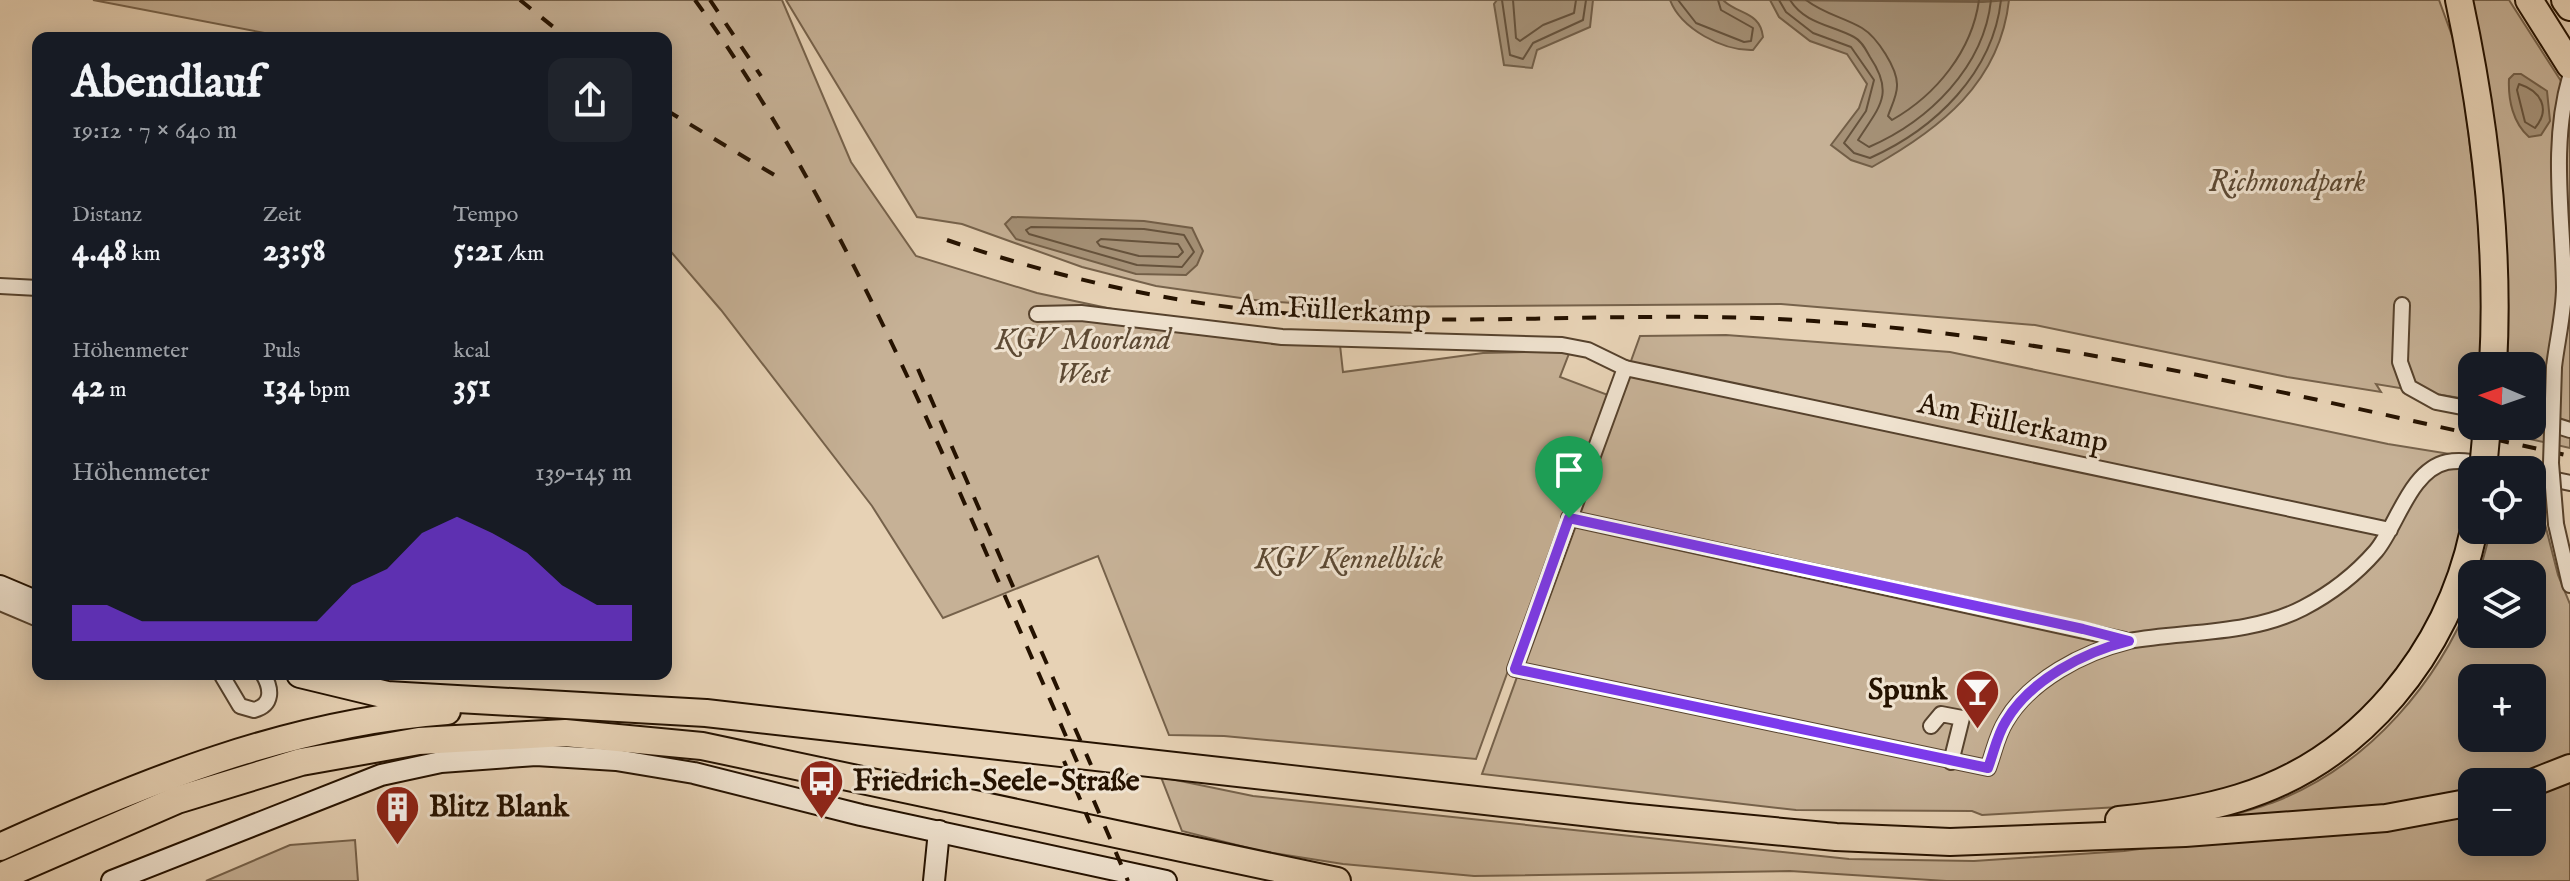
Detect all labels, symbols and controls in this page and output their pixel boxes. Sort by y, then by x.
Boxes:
text: Abendlauf [72,56,262,112]
button: share [548,58,632,142]
text: 19:12 · 7 × 640 m [72,114,237,147]
park label: Richmondpark [2208,164,2366,202]
text: Distanz [72,201,142,229]
text: Zeit [263,201,302,229]
text: Tempo [453,201,518,229]
text: 4.48 [72,229,127,272]
text: 23:58 [263,229,326,272]
text: 5:21 [453,229,503,272]
text: km [127,240,161,268]
text: /km [503,240,544,268]
street label: Am Füllerkamp [1235,287,1432,335]
park label: KGV Moorland West [994,322,1173,394]
text: Höhenmeter [72,337,189,365]
text: Puls [263,337,301,365]
text: kcal [453,337,490,365]
north arrow [2458,352,2546,440]
map controls [2458,352,2546,856]
text: 42 [72,365,105,408]
text: 134 [263,365,305,408]
text: 351 [453,365,491,408]
text: m [105,376,126,404]
text: bpm [305,376,350,404]
street label: Am Füllerkamp [1913,385,2112,463]
pin [1535,436,1603,518]
icon: arrive [1547,448,1591,492]
text: Höhenmeter [72,456,210,489]
text: 139–145 m [535,456,632,489]
button: locate [2458,456,2546,544]
park label: KGV Kennelblick [1254,541,1443,579]
button: layers [2458,560,2546,648]
button: + [2458,664,2546,752]
bar icon: Spunk [1954,667,2002,730]
place label: Spunk [1868,672,1948,710]
bus stop icon: Friedrich-Seele-Straße [798,758,846,821]
place label: Friedrich-Seele-Straße [853,763,1140,801]
button: − [2458,768,2546,856]
building icon: Blitz Blank [374,784,422,847]
place label: Blitz Blank [429,789,570,827]

